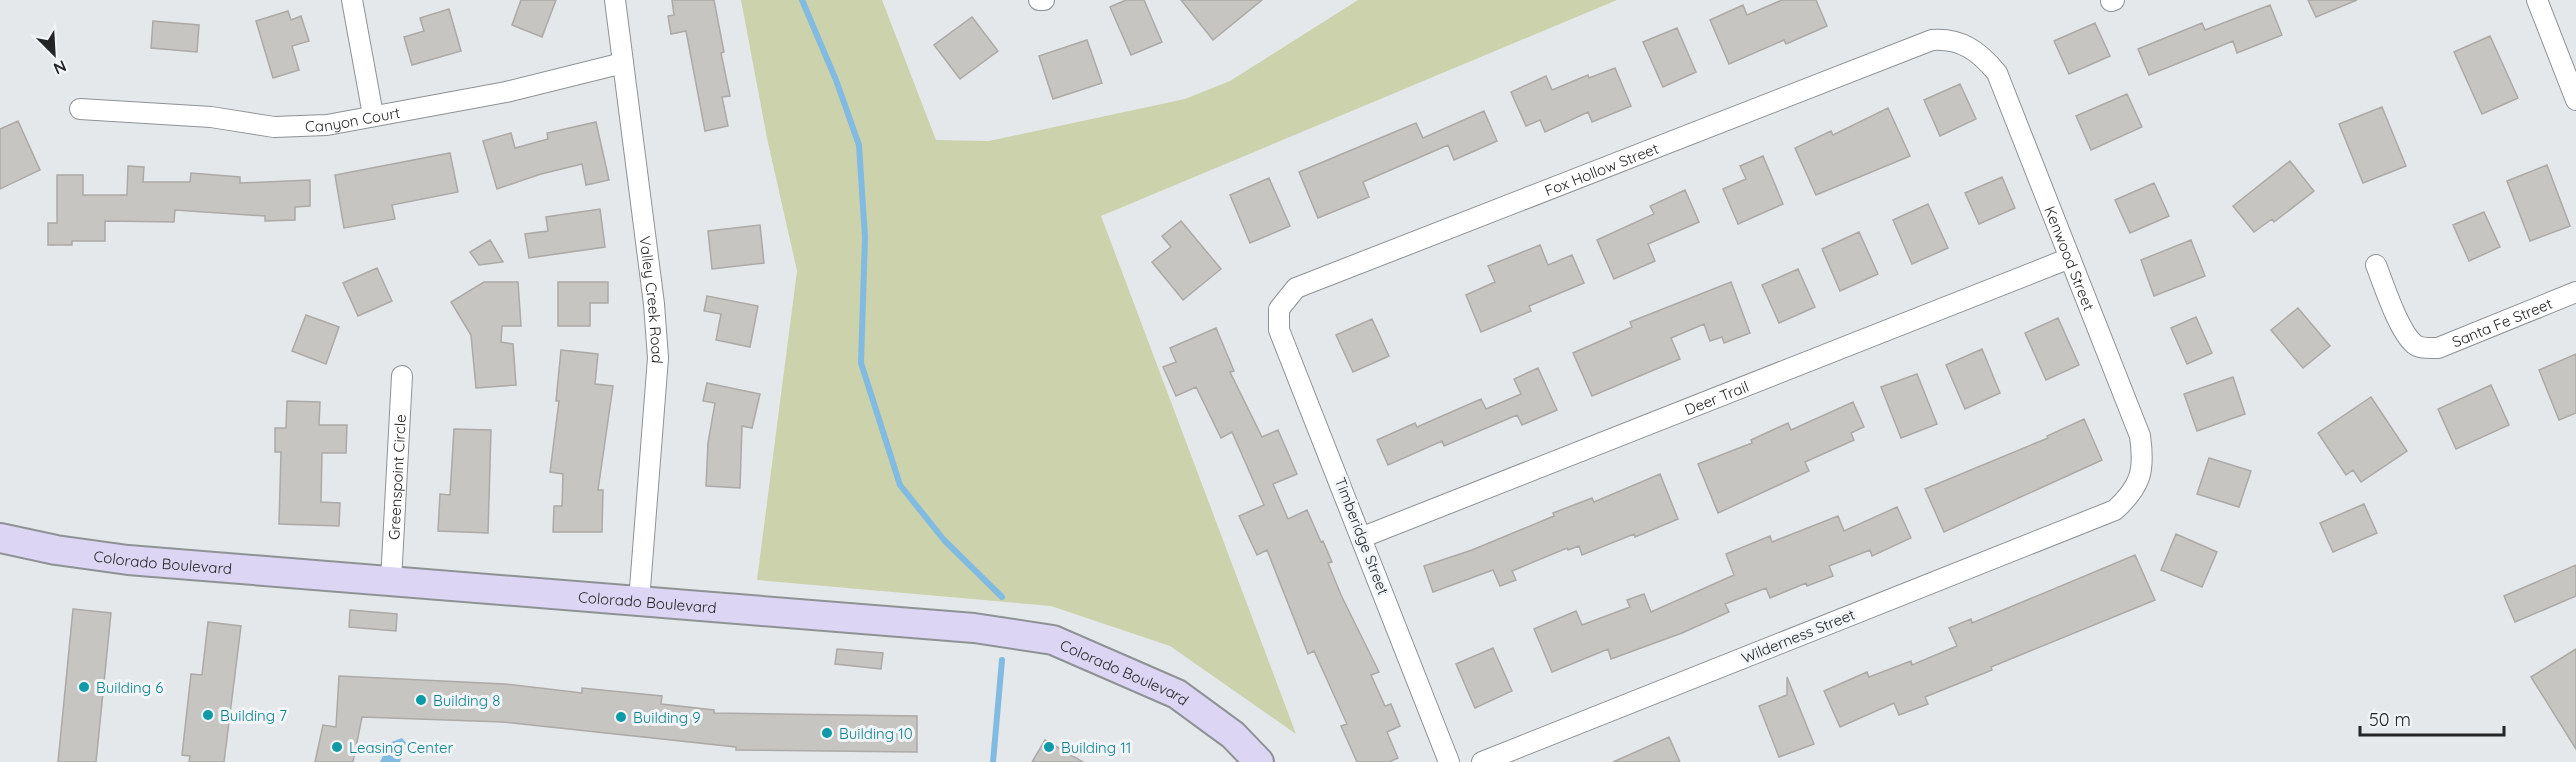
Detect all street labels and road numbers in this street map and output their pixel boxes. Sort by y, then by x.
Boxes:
street label: Canyon Court [305,102,401,135]
street label: Fox Hollow Street [1542,138,1661,200]
street label: Kenwood Street [2041,203,2099,313]
street label: Valley Creek Road [636,235,668,364]
street label: Santa Fe Street [2449,293,2555,351]
street label: Deer Trail [1682,376,1751,419]
street label: Greenspoint Circle [384,414,409,541]
street label: Timberidge Street [1331,475,1393,597]
street label: Colorado Boulevard [93,546,233,578]
street label: Colorado Boulevard [577,587,717,617]
street label: Wilderness Street [1739,605,1857,667]
street label: Colorado Boulevard [1057,635,1193,709]

